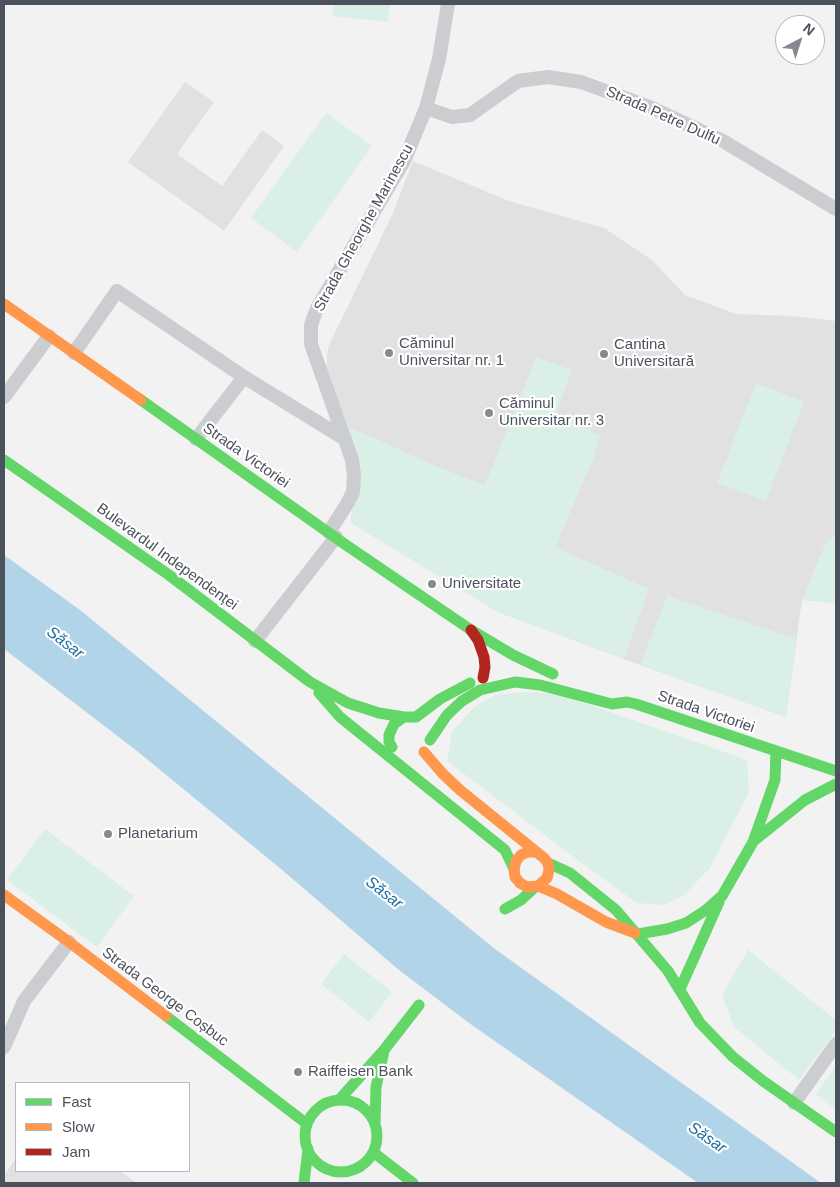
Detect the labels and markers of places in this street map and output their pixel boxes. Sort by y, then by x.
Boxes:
place label: Căminul Universitar nr. 1 [399,335,504,370]
place label: Cantina Universitară [614,336,694,371]
marker: Căminul Universitar nr. 1 [383,347,395,359]
marker: Cantina Universitară [598,348,610,360]
place label: Căminul Universitar nr. 3 [499,395,604,430]
marker: Căminul Universitar nr. 3 [483,407,495,419]
place label: Universitate [442,575,521,593]
marker: Universitate [426,578,438,590]
place label: Planetarium [118,825,198,843]
marker: Planetarium [102,828,114,840]
place label: Raiffeisen Bank [308,1063,413,1081]
marker: Raiffeisen Bank [292,1066,304,1078]

